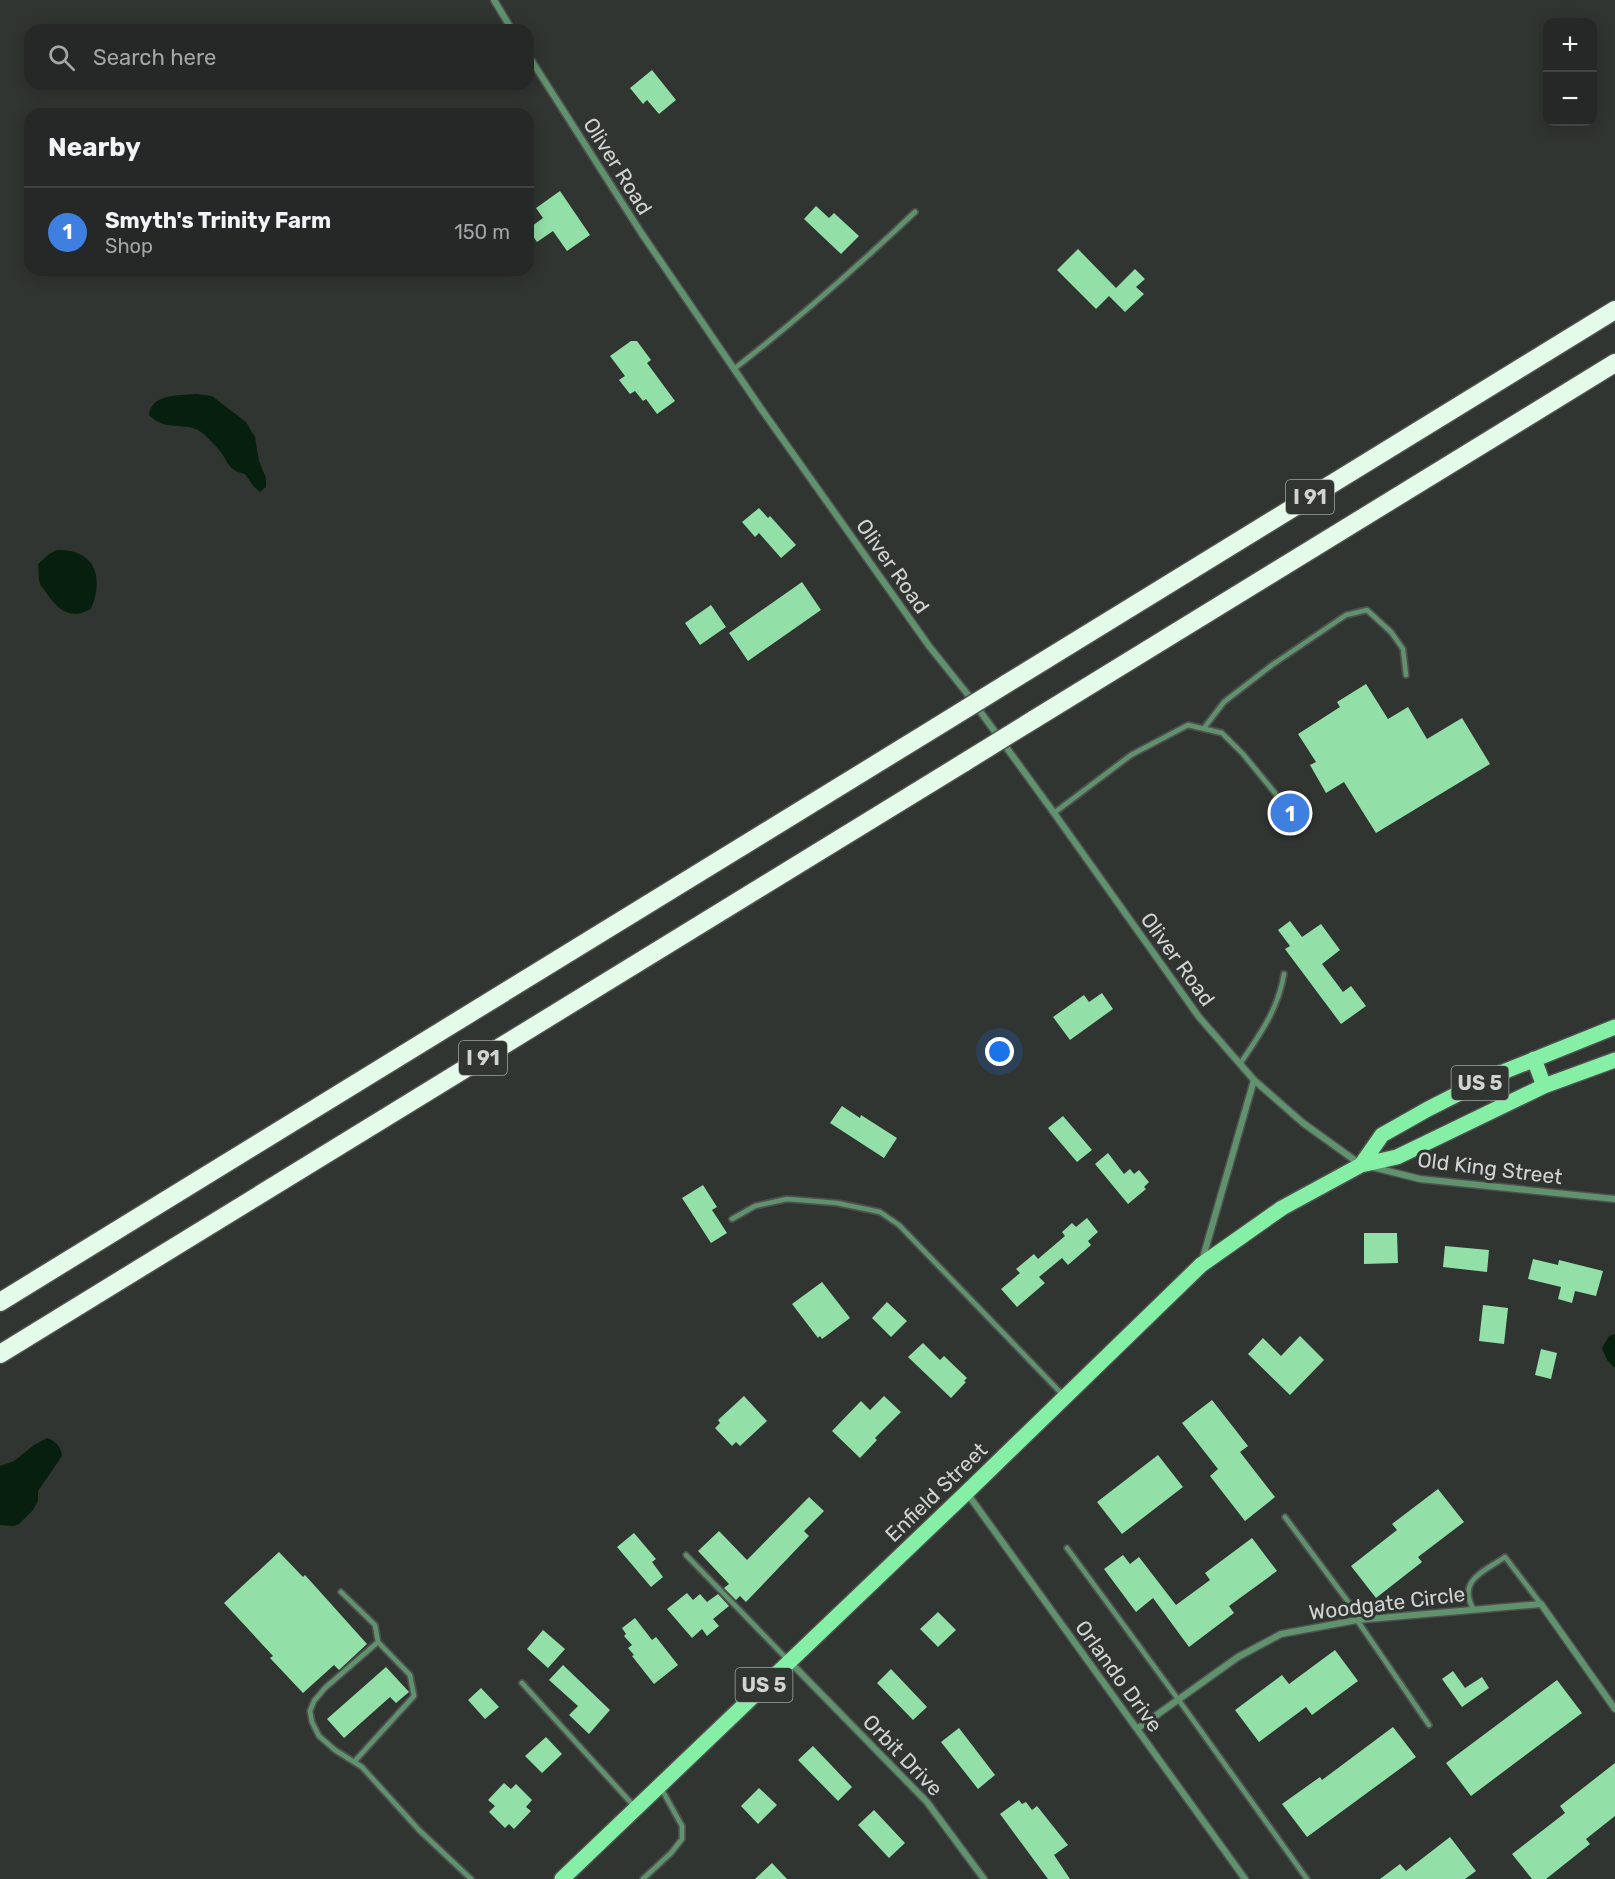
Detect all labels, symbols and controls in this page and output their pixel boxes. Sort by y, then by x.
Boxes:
map controls [1543,18,1597,126]
button: + [1543,18,1597,72]
search box [24,24,534,90]
icon: search [45,41,78,74]
text: Search here [93,44,216,71]
button: − [1543,72,1597,126]
street label: Oliver Road [578,113,658,219]
text: Nearby [48,132,141,163]
text: Smyth's Trinity Farm [105,207,331,234]
text: 1 [63,220,72,244]
text: 150 m [454,220,510,244]
text: Shop [105,234,153,258]
road number: I 91 [1286,480,1334,514]
street label: Oliver Road [851,514,935,618]
pin: 1 [1270,790,1310,836]
street label: Oliver Road [1136,907,1220,1011]
your location [985,1037,1014,1066]
road number: I 91 [459,1041,507,1075]
road number: US 5 [1452,1066,1508,1100]
street label: Old King Street [1416,1147,1564,1189]
street label: Enfield Street [880,1437,992,1547]
street label: Woodgate Circle [1307,1581,1467,1625]
street label: Orlando Drive [1070,1615,1168,1737]
road number: US 5 [736,1668,792,1702]
street label: Orbit Drive [858,1709,948,1801]

